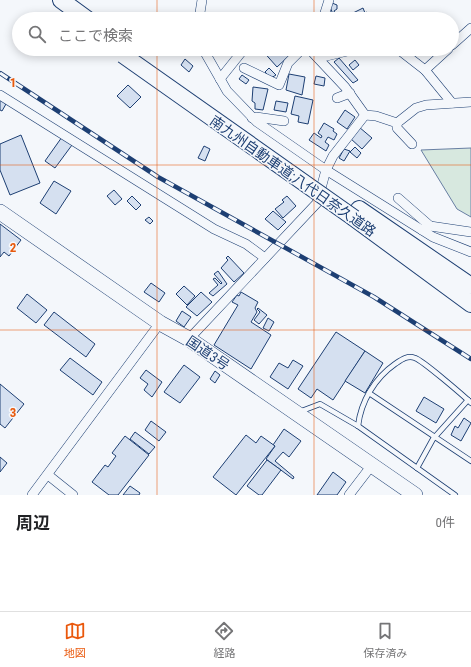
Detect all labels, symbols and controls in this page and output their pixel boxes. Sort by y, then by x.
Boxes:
search box [12,12,459,56]
icon: search [26,23,48,45]
text: ここで検索 [58,27,133,45]
text: 1 [10,75,16,90]
street label: 南九州自動車道;八代日奈久道路 [207,112,379,240]
text: 2 [10,240,17,255]
street label: 国道3号 [183,333,233,373]
text: 3 [10,405,16,420]
text: 周辺 [16,513,50,533]
text: 0件 [436,515,455,530]
tab: 地図 [64,620,86,660]
tab: 経路 [213,620,235,660]
tab: 保存済み [363,620,407,660]

